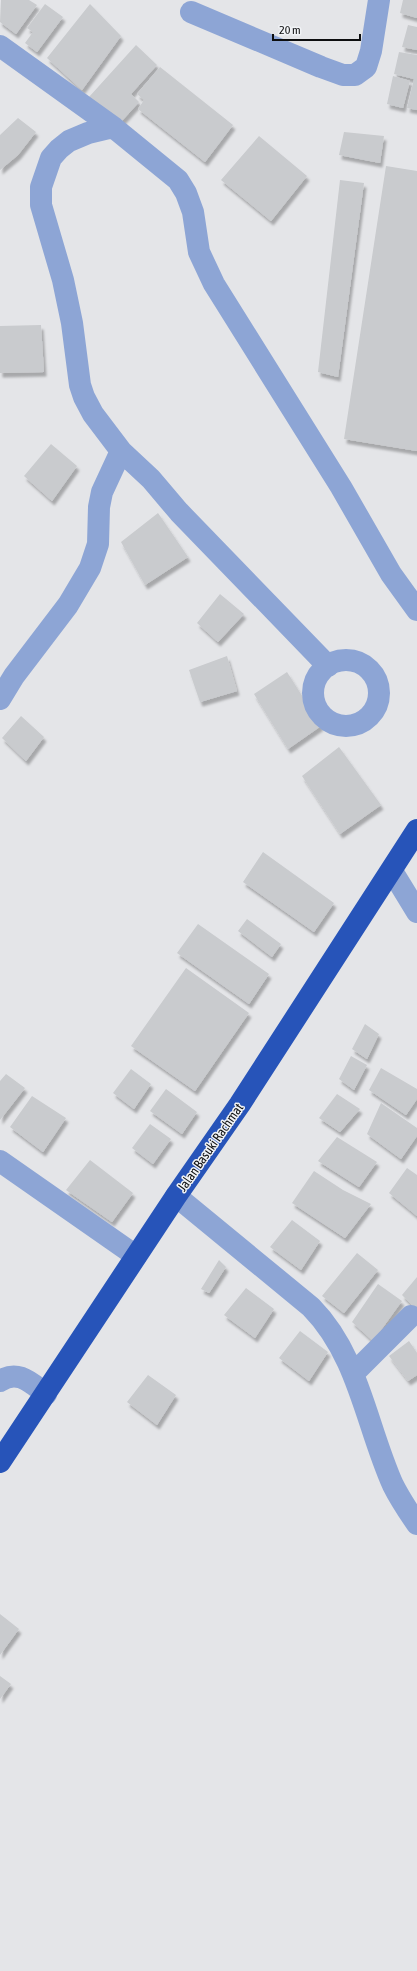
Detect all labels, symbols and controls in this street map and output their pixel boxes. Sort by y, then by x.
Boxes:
scale bar [273,16,360,42]
text: 20 m [279,23,301,37]
street label: Jalan Basuki Rachmat [175,1100,246,1194]

